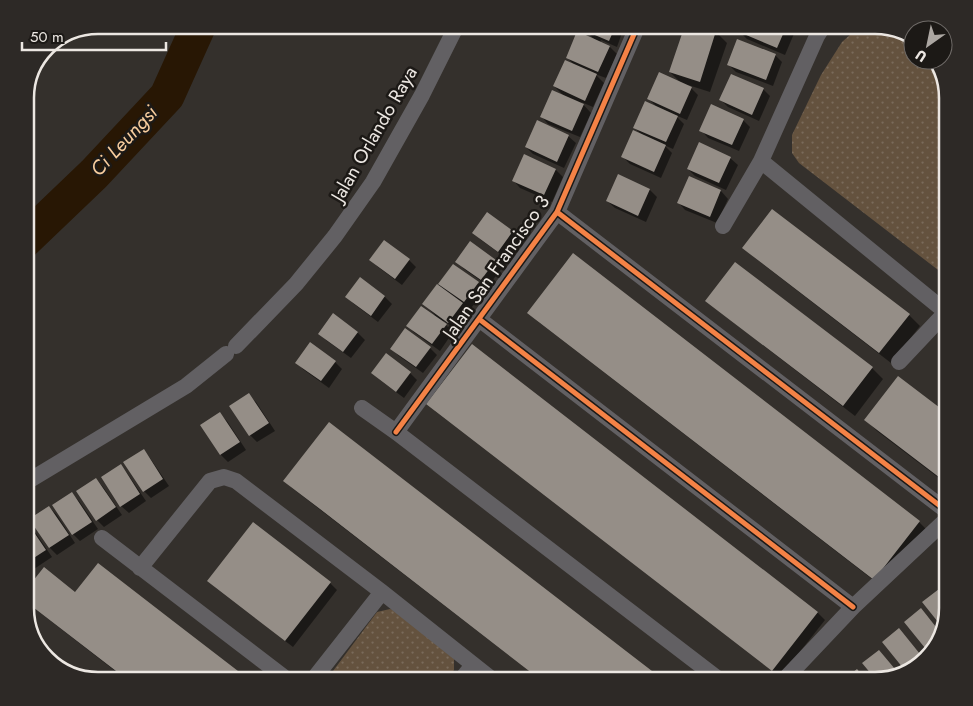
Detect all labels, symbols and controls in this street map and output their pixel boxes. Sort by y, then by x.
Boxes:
scale bar [22,20,166,52]
north arrow [903,20,953,70]
text: 50 m [30,26,64,48]
text: U [911,45,930,67]
street label: Jalan Orlando Raya [323,61,424,209]
water label: Ci Leungsi [84,98,165,183]
street label: Jalan San Francisco 3 [434,190,556,347]

